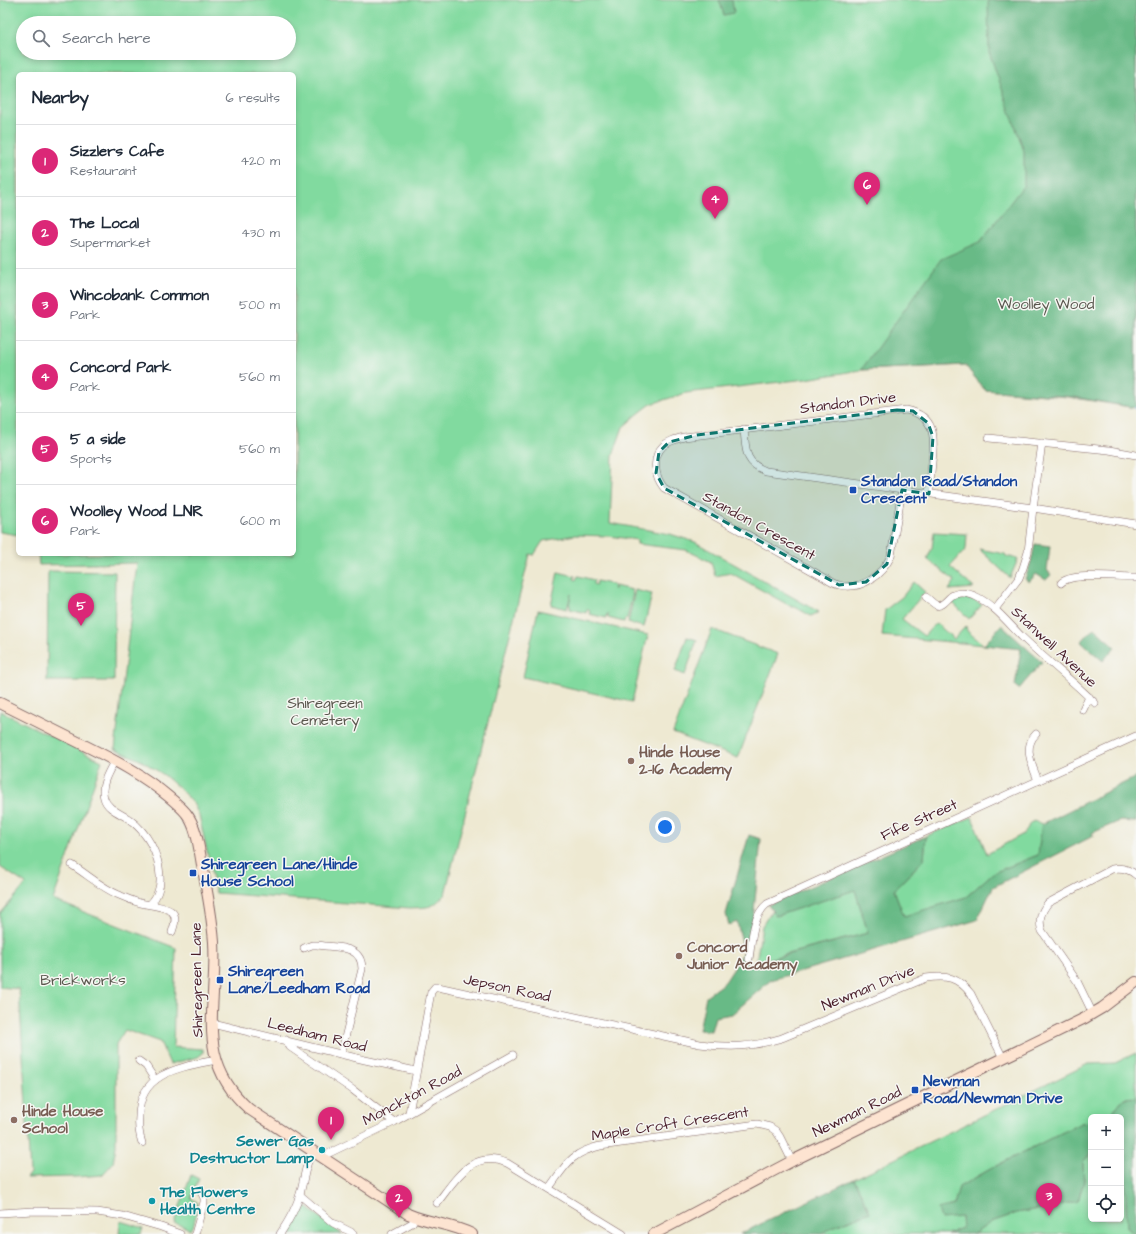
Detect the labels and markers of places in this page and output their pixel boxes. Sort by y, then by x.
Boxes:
pin: 6 [854,172,880,205]
pin: 4 [702,186,728,219]
place label: Standon Road/Standon Crescent [860,471,1018,509]
marker: Standon Road/Standon Crescent [848,485,858,495]
pin: 5 [68,593,94,626]
place label: Hinde House 2-16 Academy [638,742,733,781]
marker: Hinde House 2-16 Academy [626,756,636,766]
place label: Shiregreen Lane/Hinde House School [200,854,358,892]
marker: Shiregreen Lane/Hinde House School [188,868,198,878]
place label: Concord Junior Academy [686,937,798,976]
marker: Concord Junior Academy [674,951,684,961]
place label: Shiregreen Lane/Leedham Road [227,961,370,999]
marker: Shiregreen Lane/Leedham Road [215,975,225,985]
place label: Newman Road/Newman Drive [923,1071,1063,1109]
marker: Newman Road/Newman Drive [910,1085,920,1095]
place label: Hinde House School [21,1101,103,1139]
pin: 1 [318,1107,344,1140]
marker: Hinde House School [9,1115,19,1125]
place label: Sewer Gas Destructor Lamp [190,1131,315,1169]
marker: Sewer Gas Destructor Lamp [317,1145,327,1155]
place label: The Flowers Health Centre [159,1182,255,1220]
pin: 3 [1036,1183,1062,1216]
pin: 2 [386,1185,412,1218]
marker: The Flowers Health Centre [147,1196,157,1206]

